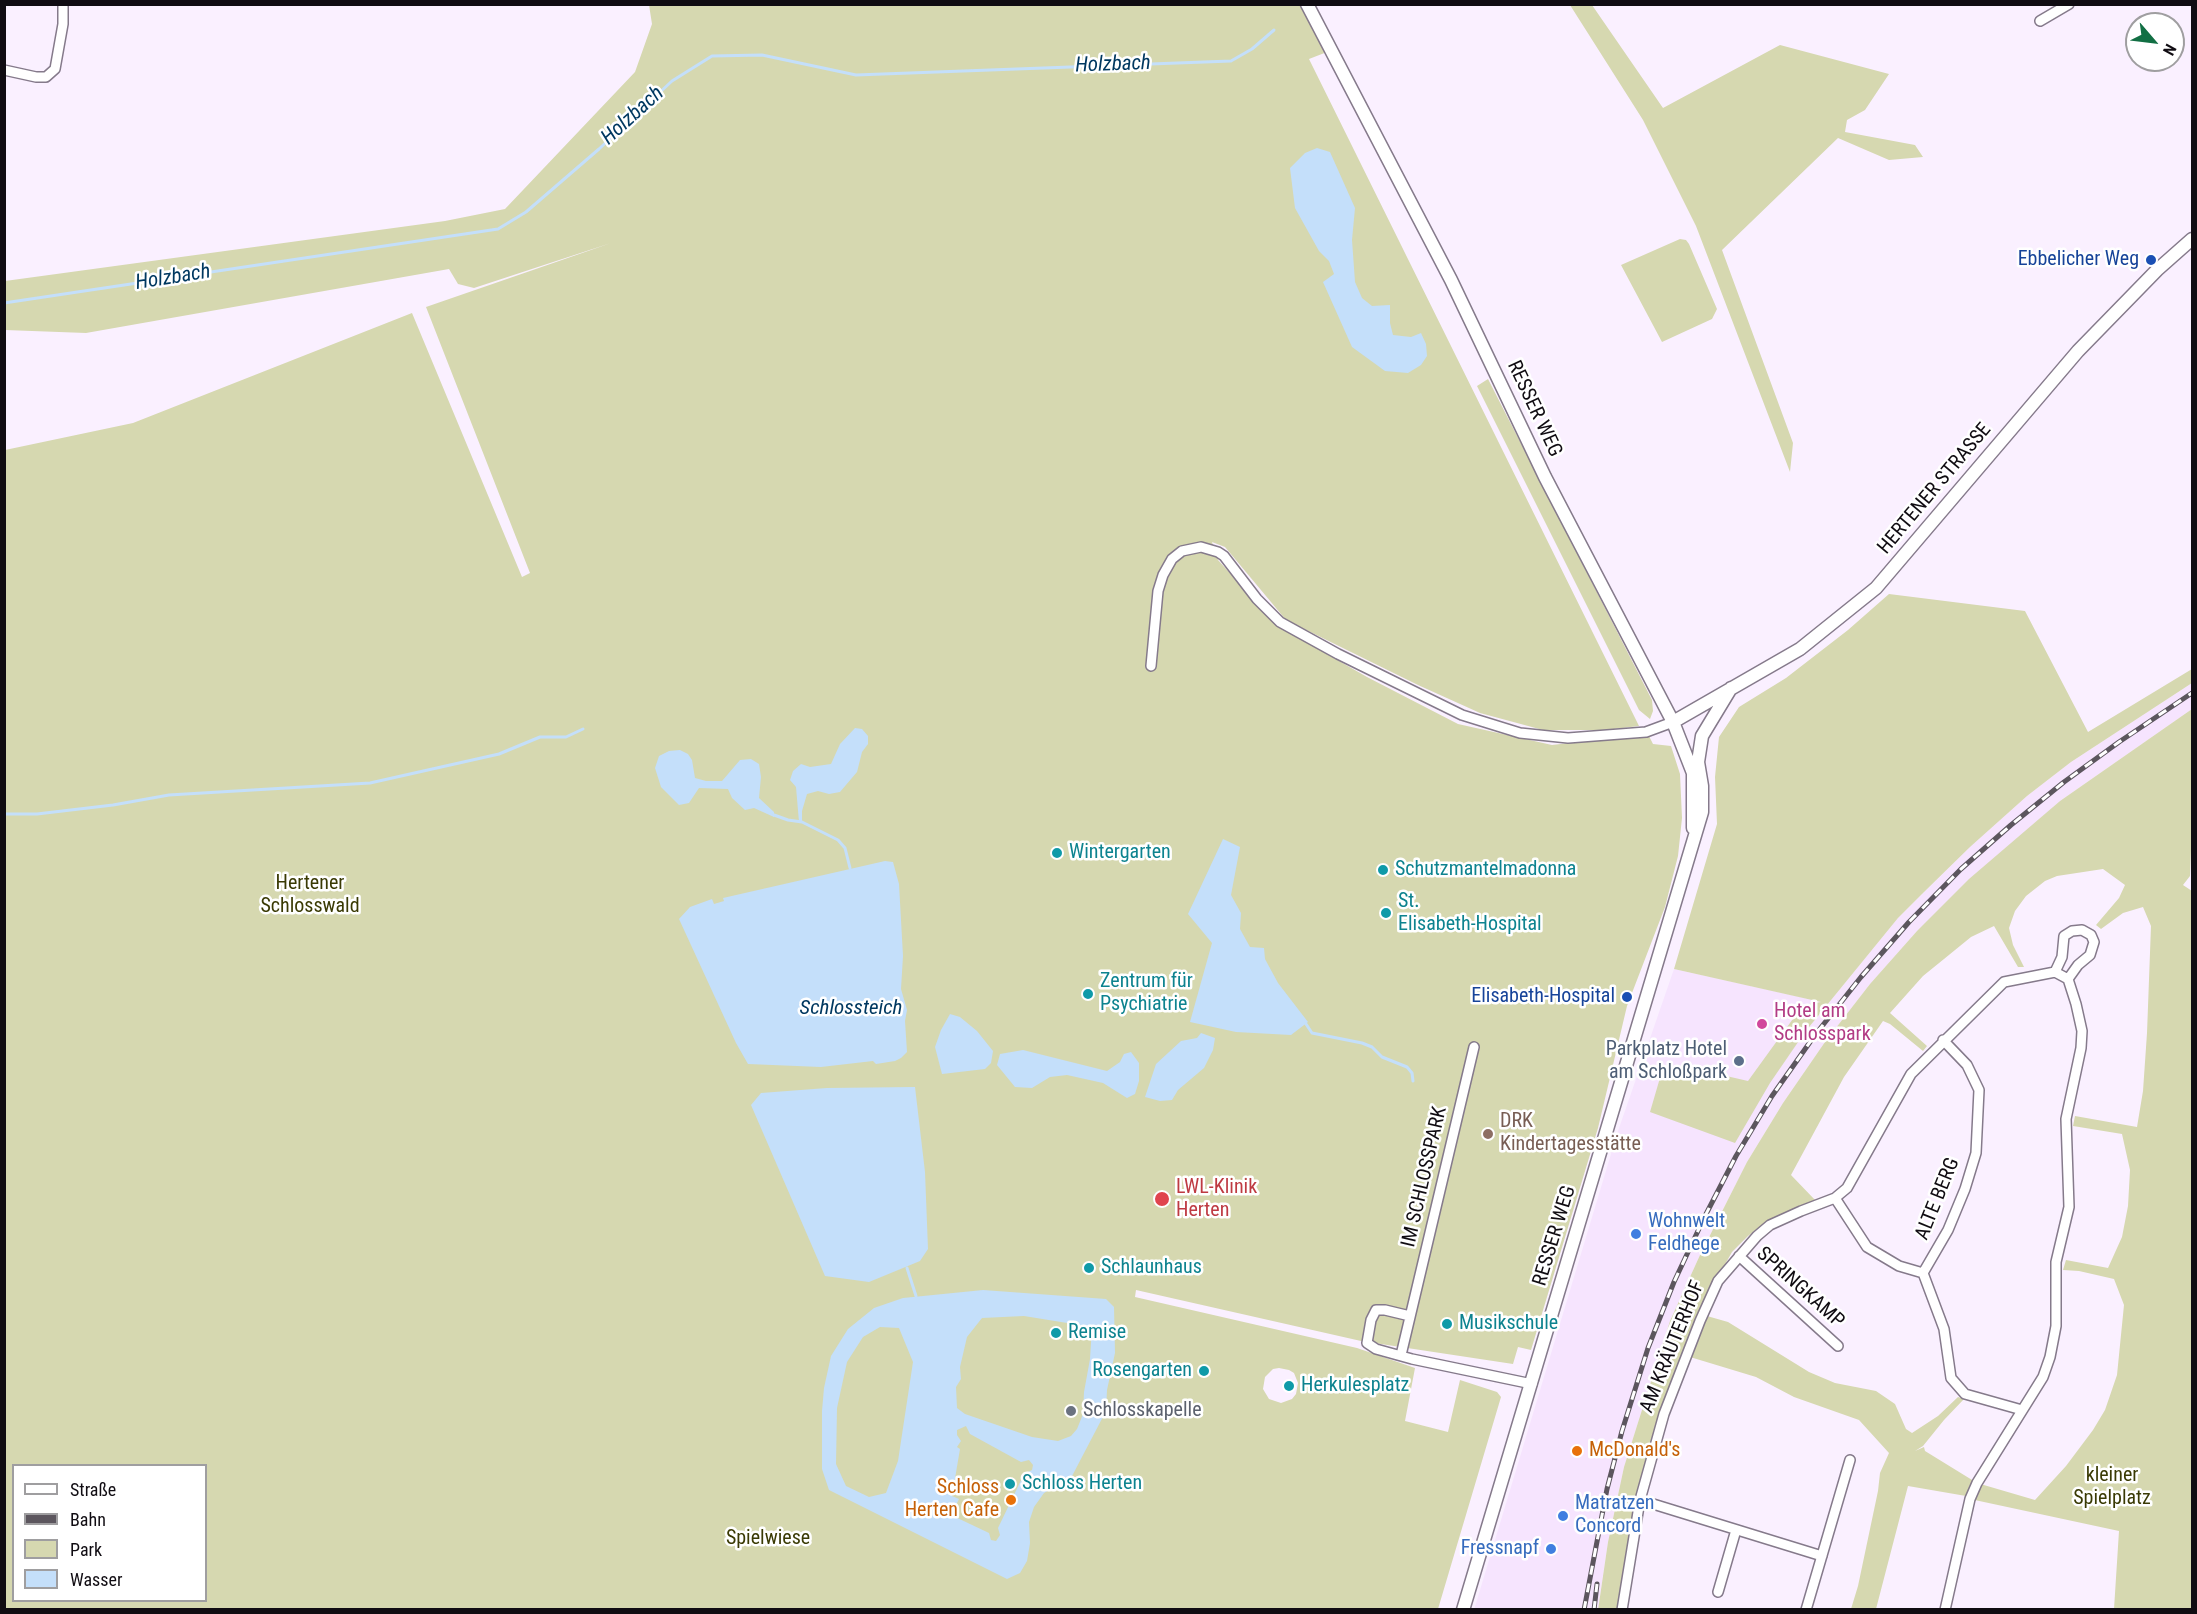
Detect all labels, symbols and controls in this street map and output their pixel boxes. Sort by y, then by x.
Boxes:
north arrow [2125,12,2185,72]
text: N [2159,41,2180,59]
water label: Holzbach [1075,51,1151,79]
water label: Holzbach [597,81,669,151]
place label: Ebbelicher Weg [2018,248,2139,272]
marker: Ebbelicher Weg [2144,253,2158,267]
water label: Holzbach [134,260,212,296]
street label: RESSER WEG [1501,357,1567,461]
street label: HERTENER STRASSE [1873,419,1997,559]
place label: Wintergarten [1069,841,1171,865]
marker: Wintergarten [1050,846,1064,860]
place label: Schutzmantelmadonna [1395,858,1576,882]
marker: Schutzmantelmadonna [1376,863,1390,877]
park label: Hertener Schlosswald [260,872,360,919]
place label: St. Elisabeth-Hospital [1398,890,1542,937]
marker: St. Elisabeth-Hospital [1379,906,1393,920]
place label: Zentrum für Psychiatrie [1100,970,1193,1017]
place label: Elisabeth-Hospital [1471,985,1615,1009]
marker: Zentrum für Psychiatrie [1081,987,1095,1001]
marker: Elisabeth-Hospital [1620,990,1634,1004]
water label: Schlossteich [800,996,902,1022]
place label: Hotel am Schlosspark [1774,1000,1871,1047]
marker: Hotel am Schlosspark [1755,1017,1769,1031]
place label: Parkplatz Hotel am Schloßpark [1606,1038,1727,1085]
marker: Parkplatz Hotel am Schloßpark [1732,1054,1746,1068]
street label: IM SCHLOSSPARK [1397,1105,1453,1249]
place label: DRK Kindertagesstätte [1500,1110,1641,1157]
marker: DRK Kindertagesstätte [1481,1127,1495,1141]
street label: ALTE BERG [1911,1154,1965,1244]
place label: LWL-Klinik Herten [1176,1176,1257,1223]
street label: RESSER WEG [1528,1183,1582,1289]
marker: LWL-Klinik Herten [1153,1190,1171,1208]
place label: Wohnwelt Feldhege [1648,1210,1725,1257]
marker: Wohnwelt Feldhege [1629,1227,1643,1241]
street label: SPRINGKAMP [1751,1242,1849,1334]
place label: Schlaunhaus [1101,1256,1202,1280]
marker: Schlaunhaus [1082,1261,1096,1275]
street label: AM KRÄUTERHOF [1636,1277,1710,1417]
place label: Musikschule [1459,1312,1558,1336]
marker: Musikschule [1440,1317,1454,1331]
place label: Remise [1068,1321,1126,1345]
marker: Remise [1049,1326,1063,1340]
place label: Rosengarten [1092,1359,1192,1383]
marker: Rosengarten [1197,1364,1211,1378]
place label: Herkulesplatz [1301,1374,1409,1398]
marker: Herkulesplatz [1282,1379,1296,1393]
place label: Schlosskapelle [1083,1399,1202,1423]
marker: Schlosskapelle [1064,1404,1078,1418]
place label: McDonald's [1589,1439,1680,1463]
marker: McDonald's [1570,1444,1584,1458]
legend [12,1464,207,1602]
park label: kleiner Spielplatz [2073,1464,2151,1511]
place label: Schloss Herten [1022,1472,1142,1496]
place label: Schloss Herten Cafe [905,1476,999,1523]
marker: Schloss Herten [1003,1477,1017,1491]
text: Straße [70,1479,116,1500]
place label: Matratzen Concord [1575,1492,1654,1539]
marker: Schloss Herten Cafe [1004,1493,1018,1507]
text: Bahn [70,1509,106,1530]
marker: Matratzen Concord [1556,1509,1570,1523]
park label: Spielwiese [726,1527,810,1551]
place label: Fressnapf [1461,1537,1539,1561]
text: Park [70,1539,102,1560]
marker: Fressnapf [1544,1542,1558,1556]
text: Wasser [70,1569,122,1590]

